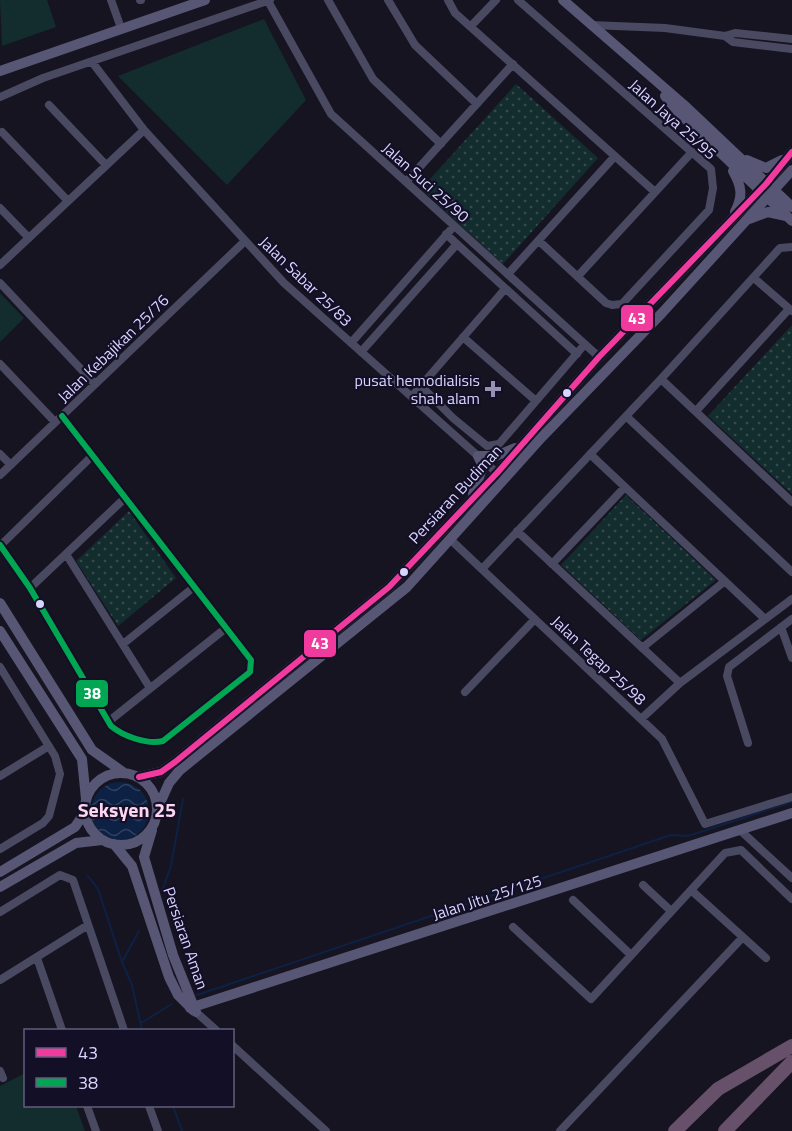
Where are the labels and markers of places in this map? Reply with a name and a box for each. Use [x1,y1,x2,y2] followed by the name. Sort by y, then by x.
[354,368,480,410] place label: pusat hemodialisis shah alam
[484,380,502,398] marker: pusat hemodialisis shah alam
[561,387,573,399] unlabelled marker
[398,566,410,578] unlabelled marker
[34,598,46,610] unlabelled marker

